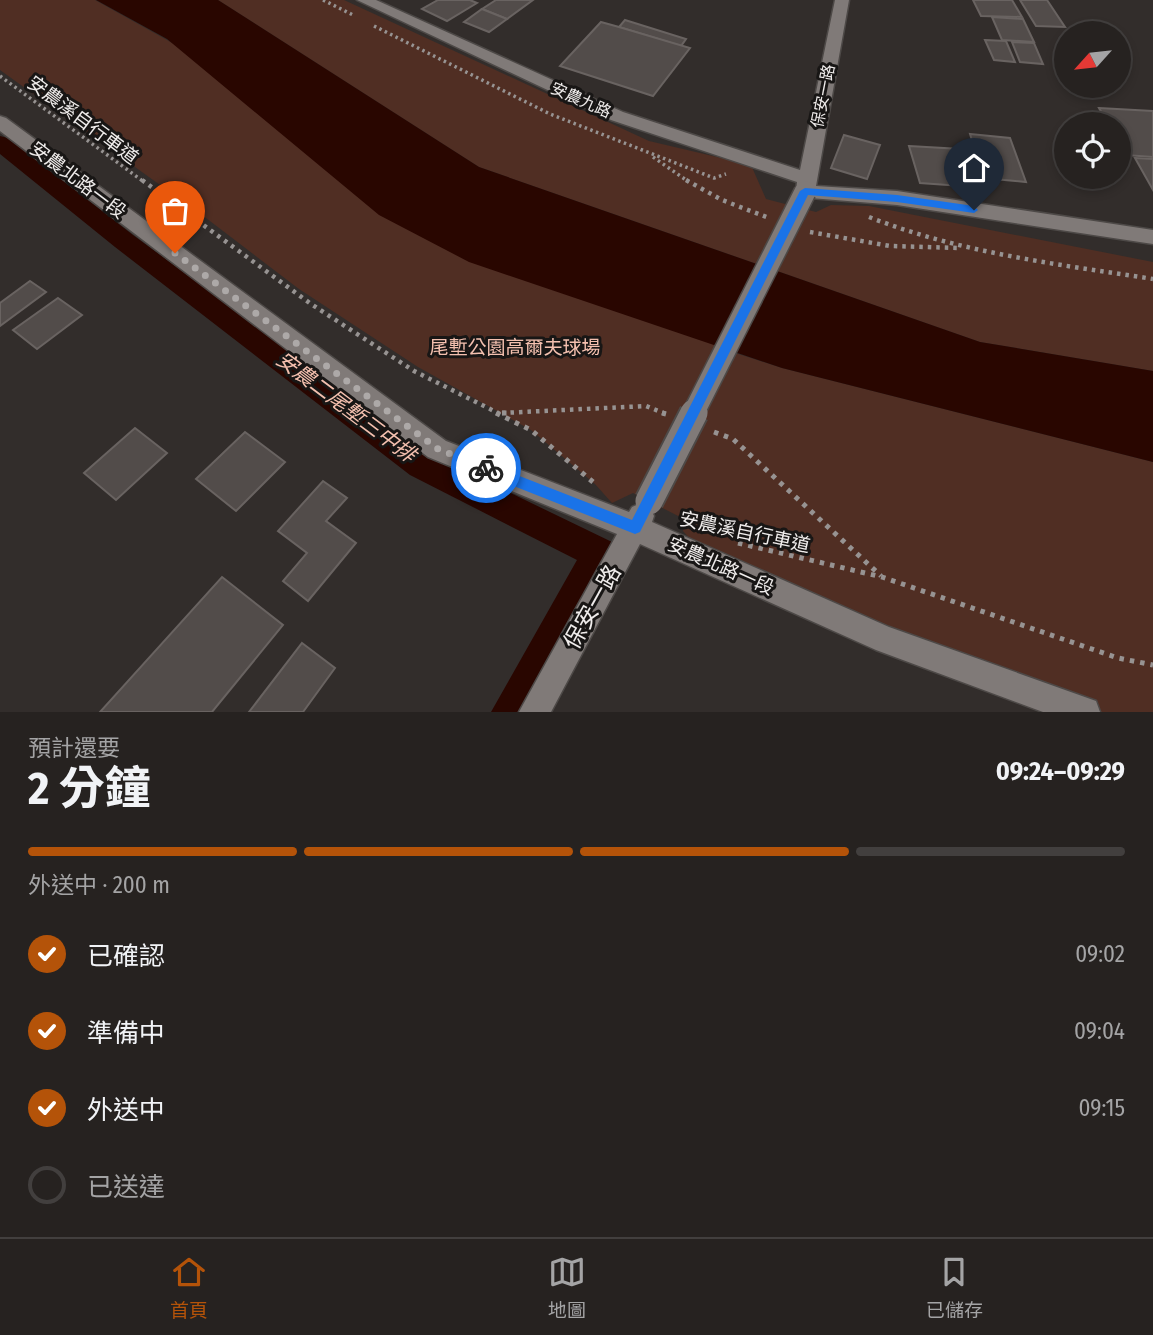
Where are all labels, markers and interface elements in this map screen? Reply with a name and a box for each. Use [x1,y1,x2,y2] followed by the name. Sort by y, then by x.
[1054,21,1130,98] north arrow
[1054,21,1131,189] map controls
[808,63,838,129] street label: 保安一路
[23,71,143,169] street label: 安農溪自行車道
[548,78,614,122] street label: 安農九路
[1054,112,1131,189] button: locate
[26,137,130,223] street label: 安農北路一段
[944,138,1004,210] pin
[955,149,993,187] icon: home
[145,181,205,253] pin
[156,192,194,230] icon: bag
[429,336,601,359] park label: 尾塹公園高爾夫球場
[271,346,423,470] water label: 安農二尾塹三中排
[451,433,521,503] courier
[467,449,505,487] icon: bike
[678,507,812,557] street label: 安農溪自行車道
[664,532,778,600] street label: 安農北路一段
[557,560,627,654] street label: 保安一路
[28,734,120,762] text: 預計還要
[996,756,1125,787] text: 09:24–09:29
[28,761,151,816] text: 2 分鐘
[28,871,170,899] text: 外送中 · 200 m
[28,935,66,973] icon: check
[1075,940,1125,968] text: 09:02
[87,941,165,972] text: 已確認
[28,1012,66,1050] icon: check
[1074,1017,1125,1045] text: 09:04
[87,1018,165,1049] text: 準備中
[28,1089,66,1127] icon: check
[1079,1094,1125,1122] text: 09:15
[87,1095,165,1126] text: 外送中
[87,1172,165,1203] text: 已送達
[170,1253,208,1322] tab: 首頁
[548,1253,586,1322] tab: 地圖
[926,1253,983,1322] tab: 已儲存

